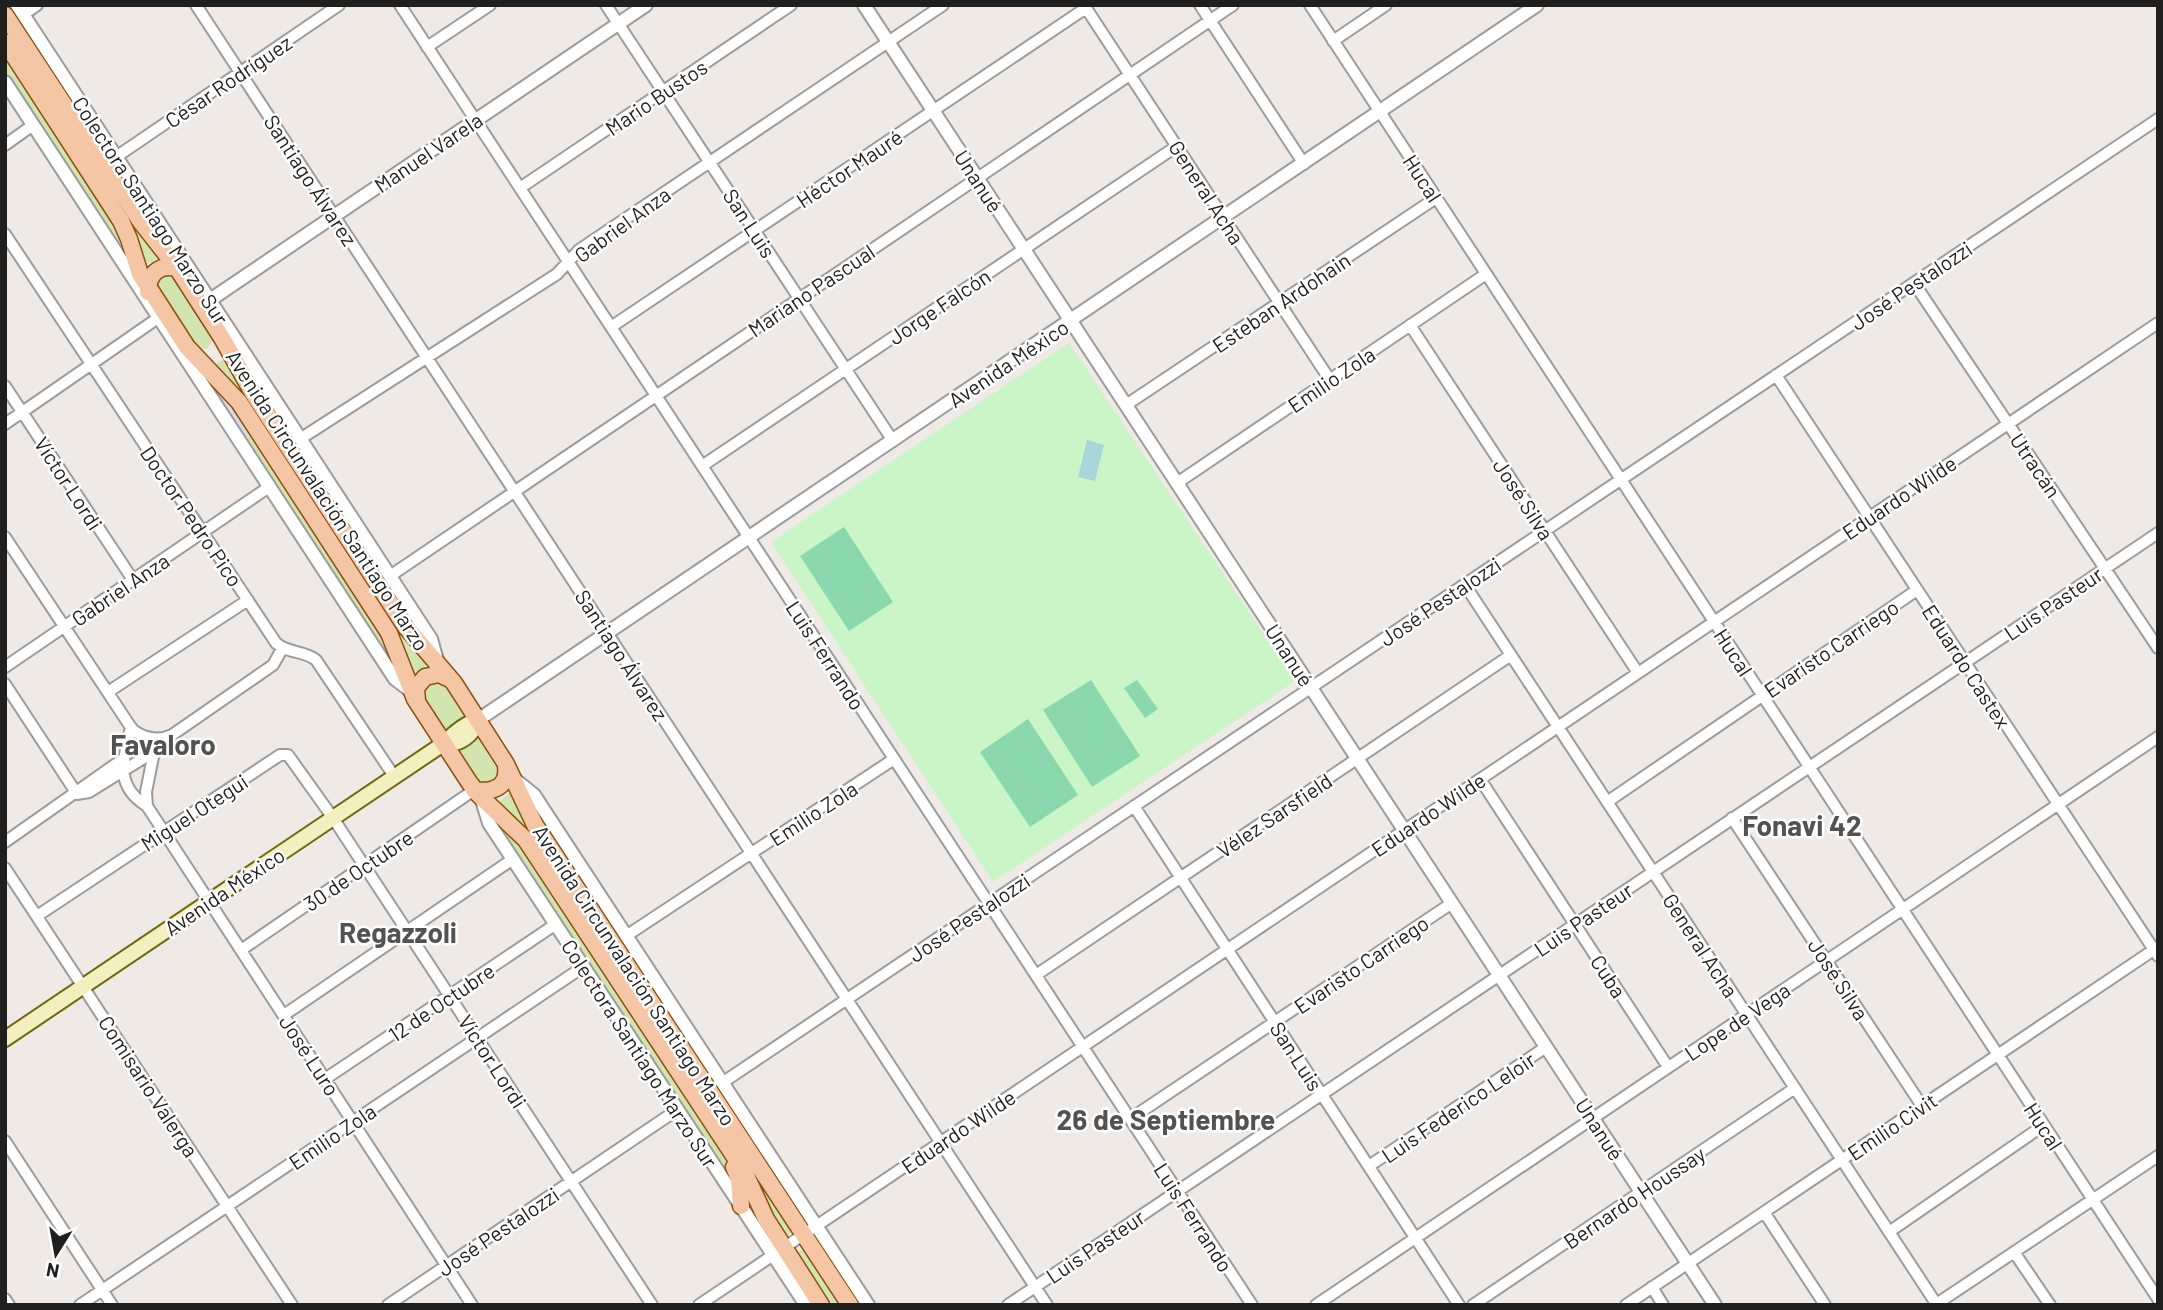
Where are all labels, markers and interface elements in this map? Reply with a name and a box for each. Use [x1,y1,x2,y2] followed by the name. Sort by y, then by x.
[160,29,296,133] street label: César Rodríguez
[600,54,712,140] street label: Mario Bustos
[68,91,234,329] street label: Colectora Santiago Marzo Sur
[369,107,487,197] street label: Manuel Varela
[259,110,363,250] street label: Santiago Álvarez
[791,123,907,213] street label: Héctor Mauré
[1164,135,1250,249] street label: General Acha
[950,145,1008,217] street label: Unanué
[1398,150,1448,206] street label: Hucal
[569,181,675,267] street label: Gabriel Anza
[719,184,781,262] street label: San Luis
[1846,235,1976,335] street label: José Pestalozzi
[743,238,879,342] street label: Mariano Pascual
[1207,247,1355,357] street label: Esteban Ardohain
[883,263,995,349] street label: Jorge Falcón
[943,314,1073,412] street label: Avenida México
[1283,341,1379,417] street label: Emilio Zola
[221,345,435,655] street label: Avenida Circunvalación Santiago Marzo
[2005,428,2067,502] street label: Utracán
[30,432,108,534] street label: Víctor Lordi
[136,441,248,591] street label: Doctor Pedro Pico
[1837,450,1961,544] street label: Eduardo Wilde
[1488,454,1560,544] street label: José Silva
[66,547,174,631] street label: Gabriel Anza
[1375,551,1505,651] street label: José Pestalozzi
[1999,561,2107,645] street label: Luis Pasteur
[570,585,674,725] street label: Santiago Álvarez
[1759,594,1903,702] street label: Evaristo Carriego
[781,596,871,714] street label: Luis Ferrando
[1918,599,2016,733] street label: Eduardo Castex
[1261,619,1319,691] street label: Unanué
[1709,624,1759,680] street label: Hucal
[110,727,216,761] district label: Favaloro
[1212,767,1336,863] street label: Vélez Sarsfield
[1366,767,1490,861] street label: Eduardo Wilde
[136,768,252,856] street label: Miguel Otegui
[764,775,862,851] street label: Emilio Zola
[1742,808,1862,842] district label: Fonavi 42
[528,820,742,1130] street label: Avenida Circunvalación Santiago Marzo
[298,824,418,916] street label: 30 de Octubre
[159,842,289,940] street label: Avenida México
[904,867,1034,967] street label: José Pestalozzi
[1529,877,1637,961] street label: Luis Pasteur
[1658,888,1744,1002] street label: General Acha
[1289,910,1433,1018] street label: Evaristo Carriego
[339,915,457,949] district label: Regazzoli
[557,934,723,1172] street label: Colectora Santiago Marzo Sur
[1803,934,1875,1024] street label: José Silva
[1586,950,1632,1002] street label: Cuba
[383,957,499,1047] street label: 12 de Octubre
[1680,977,1794,1065] street label: Lope de Vega
[94,1010,204,1162] street label: Comisario Valerga
[275,1010,345,1100] street label: José Luro
[454,1010,532,1112] street label: Víctor Lordi
[1266,1017,1328,1095] street label: San Luis
[1377,1046,1540,1168] street label: Luis Federico Leloir
[896,1084,1020,1178] street label: Eduardo Wilde
[1843,1087,1941,1165] street label: Emilio Civit
[1571,1093,1629,1165] street label: Unanué
[284,1098,380,1174] street label: Emilio Zola
[2019,1098,2069,1154] street label: Hucal
[1057,1102,1275,1136] district label: 26 de Septiembre
[1558,1140,1710,1254] street label: Bernardo Houssay
[1149,1158,1239,1276] street label: Luis Ferrando
[433,1181,563,1281] street label: José Pestalozzi
[1041,1204,1149,1288] street label: Luis Pasteur
[21,1219,91,1289] north arrow
[44,1259,61,1284] text: N

